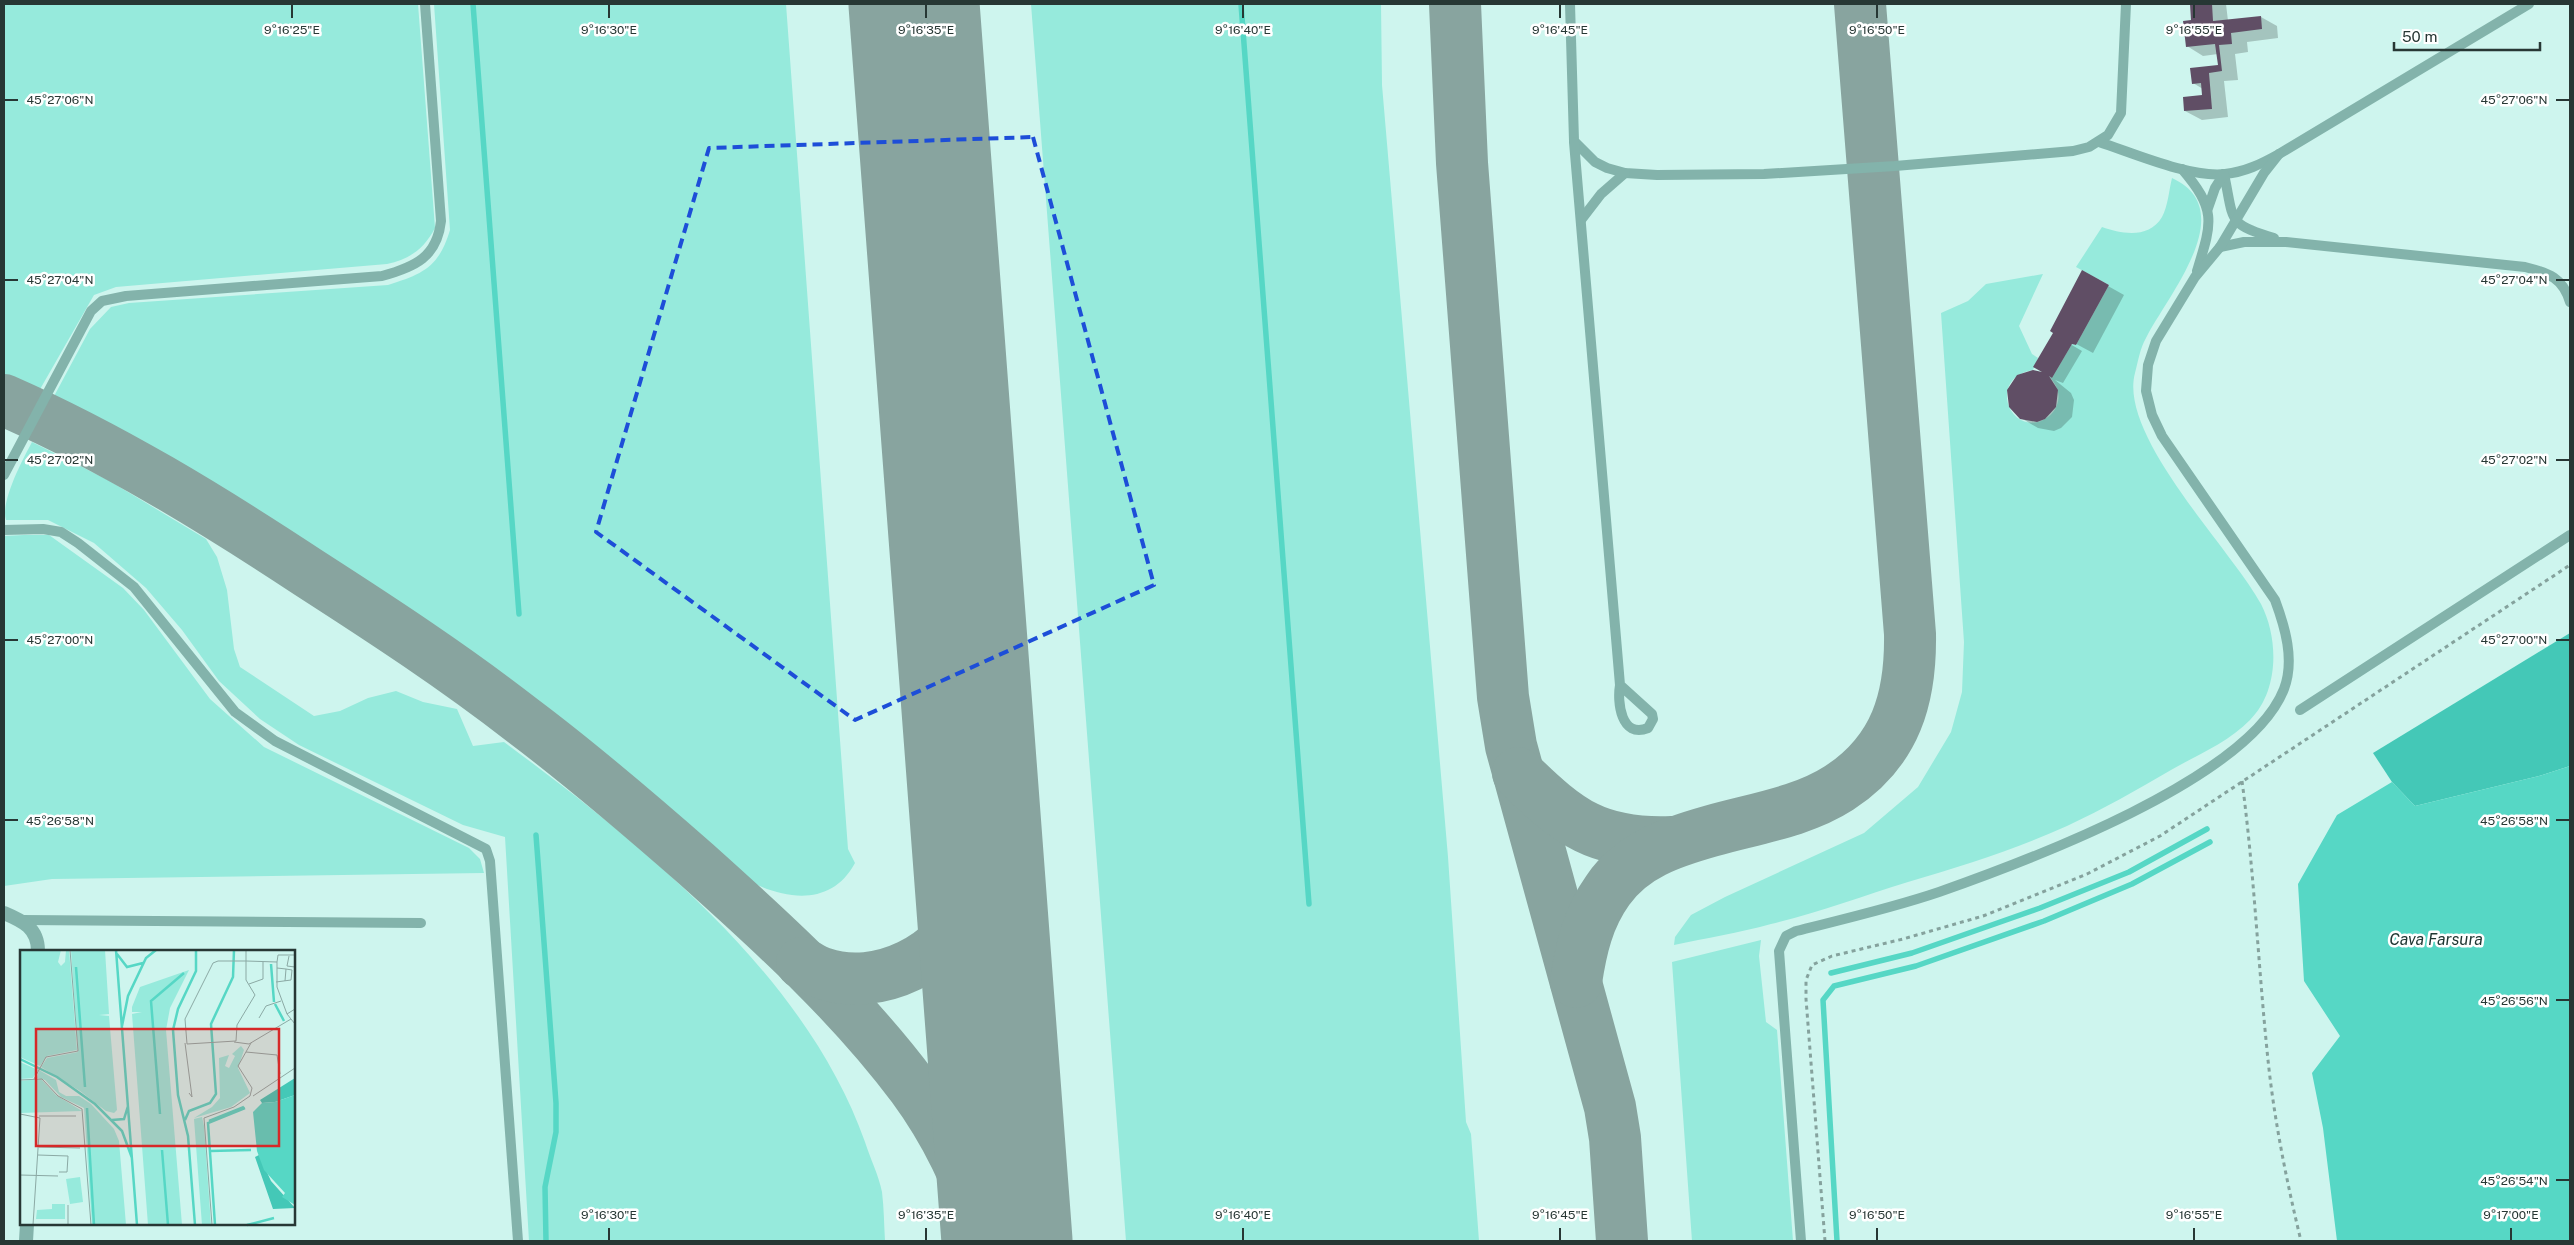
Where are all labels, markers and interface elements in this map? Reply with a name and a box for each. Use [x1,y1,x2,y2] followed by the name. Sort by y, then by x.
[2394,20,2540,52] scale bar
[264,23,320,37] text: 9°16'25"E
[581,23,637,37] text: 9°16'30"E
[898,23,954,37] text: 9°16'35"E
[1215,23,1271,37] text: 9°16'40"E
[1532,23,1588,37] text: 9°16'45"E
[1849,23,1905,37] text: 9°16'50"E
[2166,23,2222,37] text: 9°16'55"E
[2402,28,2437,45] text: 50 m
[27,93,93,107] text: 45°27'06"N
[2481,93,2547,107] text: 45°27'06"N
[26,273,94,287] text: 45°27'04"N
[2480,273,2548,287] text: 45°27'04"N
[27,453,93,467] text: 45°27'02"N
[2481,453,2547,467] text: 45°27'02"N
[27,633,93,647] text: 45°27'00"N
[2481,633,2547,647] text: 45°27'00"N
[26,814,94,828] text: 45°26'58"N
[2480,814,2548,828] text: 45°26'58"N
[2389,930,2483,949] water label: Cava Farsura
[20,950,295,1225] inset map
[2480,994,2548,1008] text: 45°26'56"N
[2480,1174,2548,1188] text: 45°26'54"N
[581,1208,637,1222] text: 9°16'30"E
[898,1208,954,1222] text: 9°16'35"E
[1215,1208,1271,1222] text: 9°16'40"E
[1532,1208,1588,1222] text: 9°16'45"E
[1849,1208,1905,1222] text: 9°16'50"E
[2166,1208,2222,1222] text: 9°16'55"E
[2483,1208,2539,1222] text: 9°17'00"E

